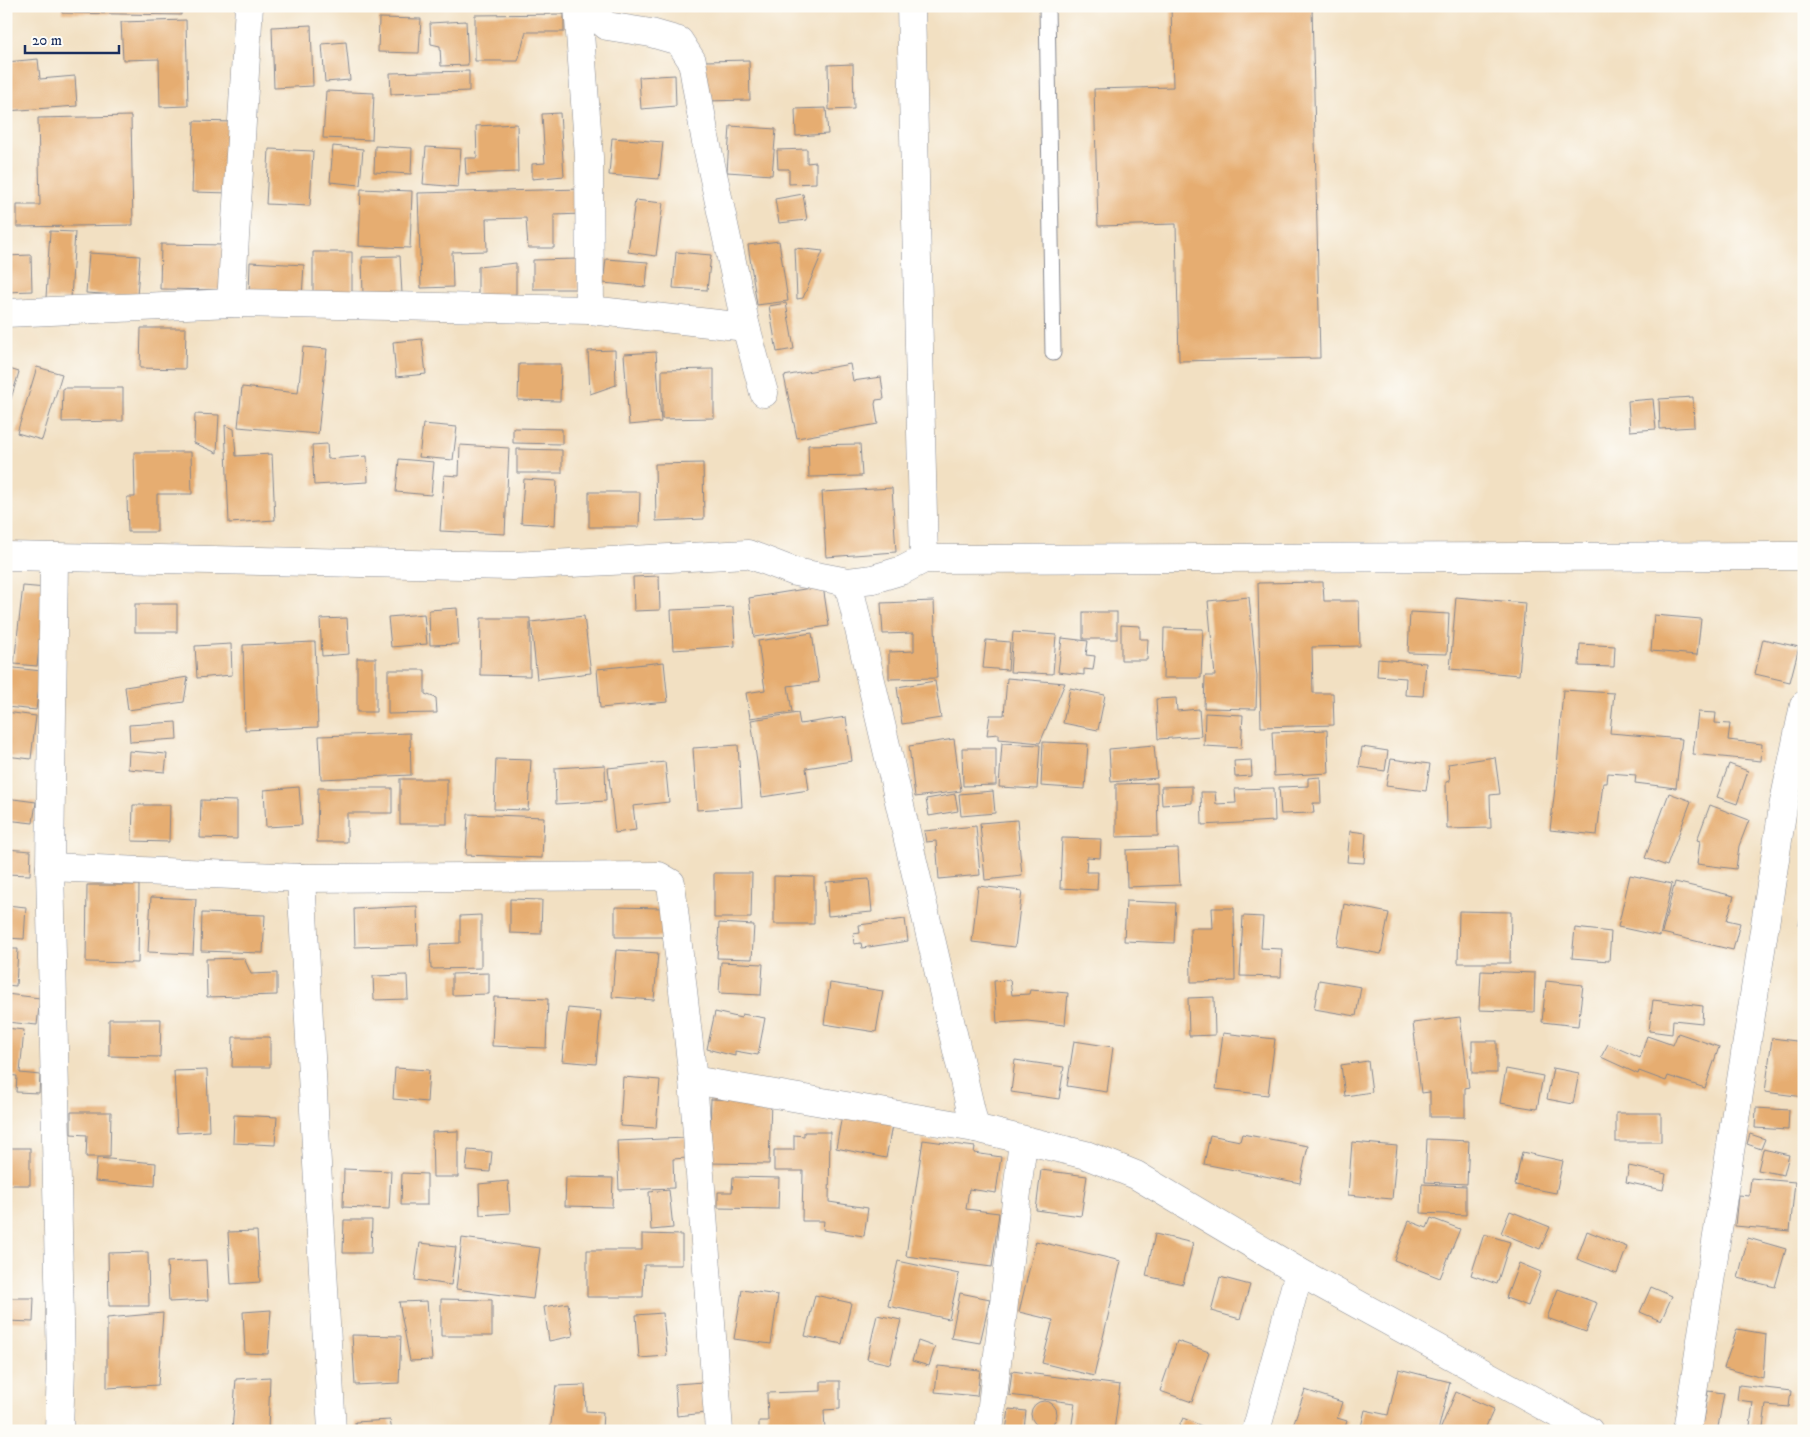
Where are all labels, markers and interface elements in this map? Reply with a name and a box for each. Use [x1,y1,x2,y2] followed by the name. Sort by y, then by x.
[25,22,119,54] scale bar
[32,31,62,50] text: 20 m

